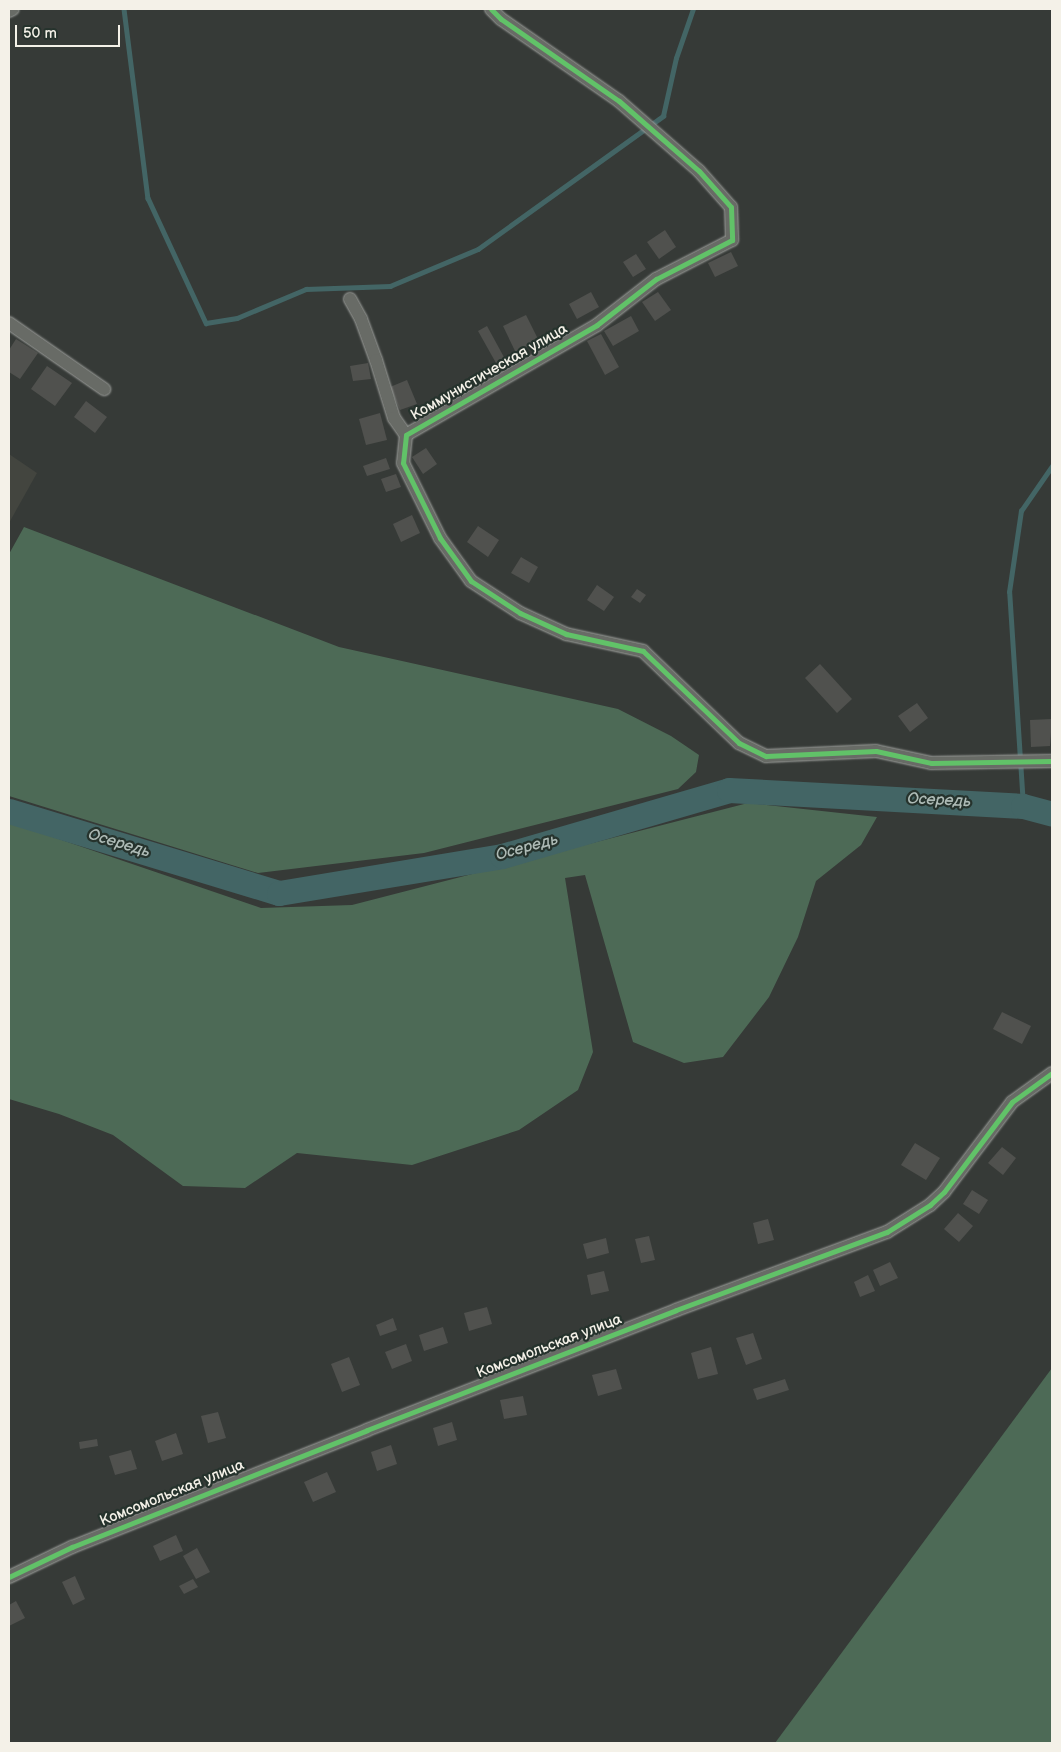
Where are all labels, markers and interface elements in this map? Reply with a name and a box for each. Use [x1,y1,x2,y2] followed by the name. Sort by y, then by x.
[18,15,122,47] scale bar
[23,24,57,43] text: 50 m
[408,320,570,424] street label: Коммунистическая улица
[907,790,971,812] water label: Осередь
[86,825,152,863] water label: Осередь
[494,830,560,866] water label: Осередь
[474,1310,624,1382] street label: Комсомольская улица
[97,1456,247,1530] street label: Комсомольская улица

